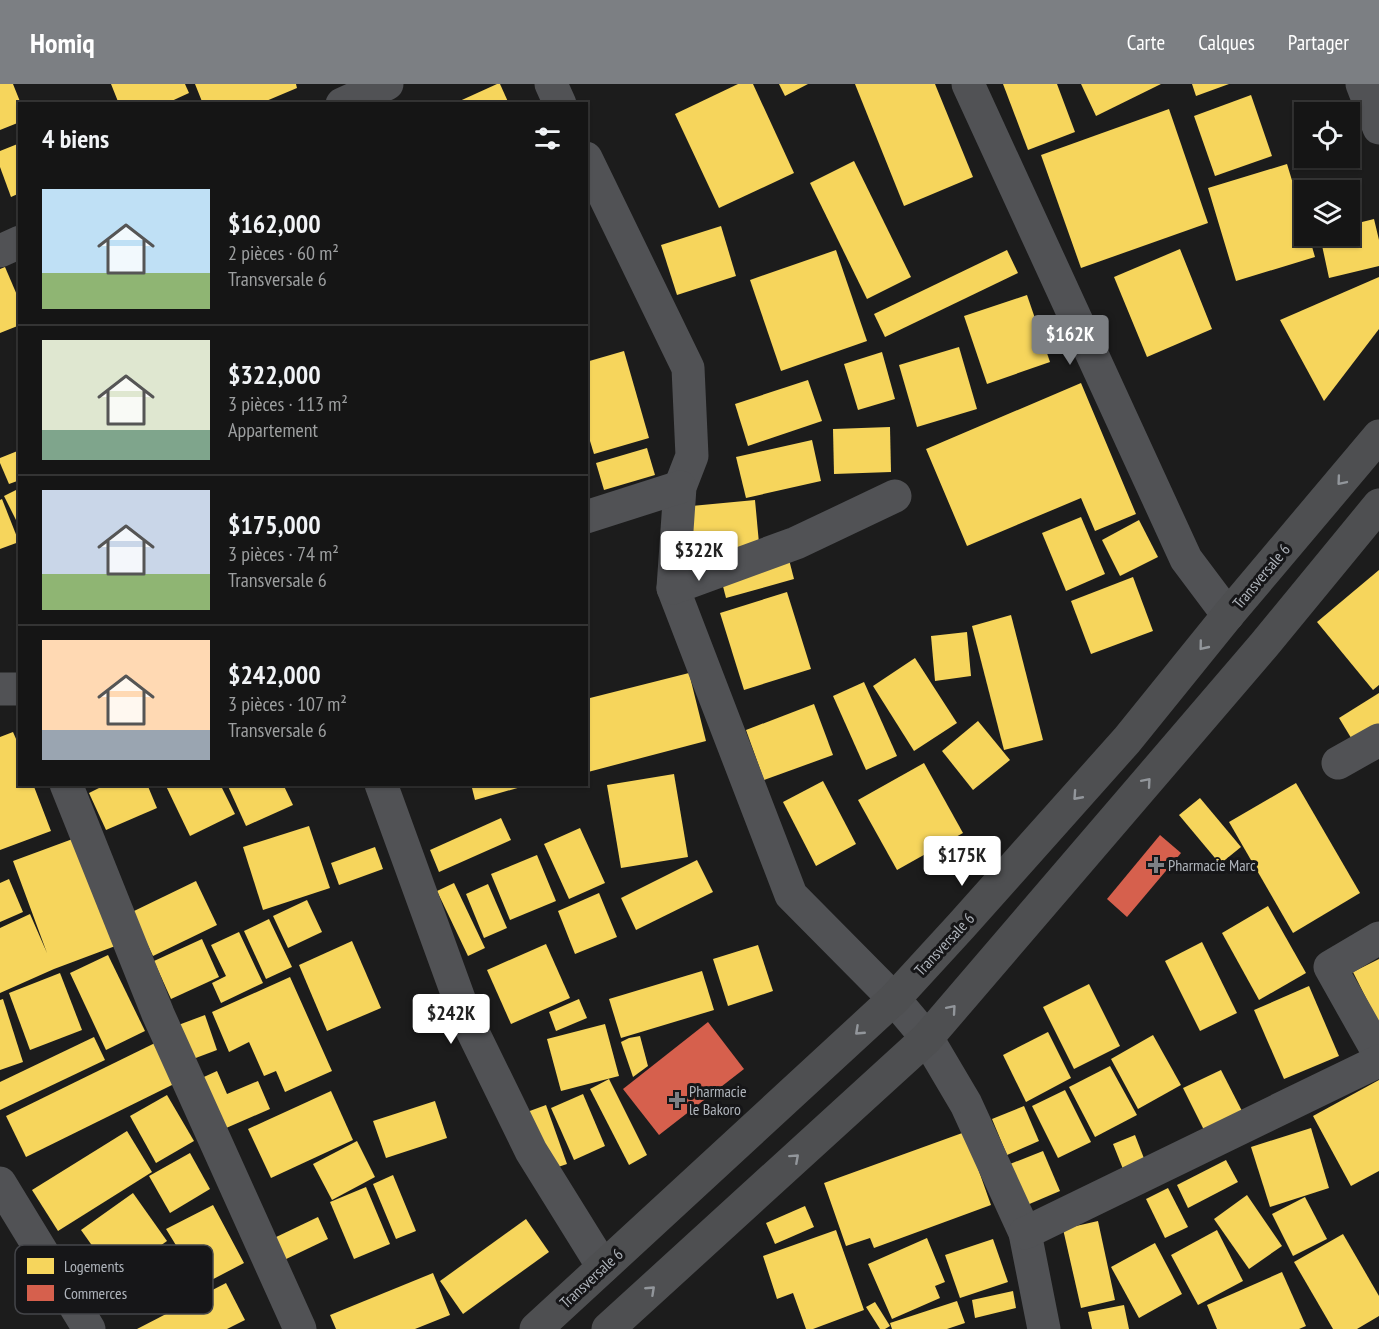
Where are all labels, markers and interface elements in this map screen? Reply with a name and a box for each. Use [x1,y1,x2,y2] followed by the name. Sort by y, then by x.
[30,24,95,61] text: Homiq
[1127,29,1165,56] text: Carte
[1198,29,1255,56] text: Calques
[1288,29,1349,56] text: Partager
[1294,102,1360,246] map controls
[1294,102,1360,168] button: locate
[42,122,109,155] text: 4 biens
[531,122,564,155] icon: filters
[1294,180,1360,246] button: layers
[228,207,321,240] text: $162,000
[90,213,162,285] icon: home
[228,240,339,266] text: 2 pièces · 60 m²
[228,266,327,292] text: Transversale 6
[1028,315,1112,366] pin: $162K
[1046,321,1094,347] text: $162K
[228,358,321,391] text: $322,000
[90,364,162,436] icon: home
[228,391,348,417] text: 3 pièces · 113 m²
[228,417,318,443] text: Appartement
[1338,474,1349,485] one-way arrow
[228,508,321,541] text: $175,000
[90,514,162,586] icon: home
[657,531,741,582] pin: $322K
[675,537,723,563] text: $322K
[1228,539,1294,613] street label: Transversale 6
[228,541,339,567] text: 3 pièces · 74 m²
[228,567,327,593] text: Transversale 6
[1199,639,1210,650] one-way arrow
[228,658,321,691] text: $242,000
[90,664,162,736] icon: home
[228,691,347,717] text: 3 pièces · 107 m²
[228,717,327,743] text: Transversale 6
[1140,778,1151,789] one-way arrow
[1073,789,1084,799] one-way arrow
[920,836,1004,887] pin: $175K
[938,842,986,868] text: $175K
[1168,855,1256,875] place label: Pharmacie Marc
[1149,858,1163,872] marker: Pharmacie Marc
[910,908,978,980] street label: Transversale 6
[409,994,493,1045] pin: $242K
[427,1000,475,1026] text: $242K
[944,1005,955,1016] one-way arrow
[855,1024,866,1035] one-way arrow
[689,1081,747,1119] place label: Pharmacie le Bakoro
[670,1093,684,1107] marker: Pharmacie le Bakoro
[789,1154,799,1165] one-way arrow
[555,1244,627,1312] street label: Transversale 6
[15,1245,213,1314] legend
[64,1256,124,1276] text: Logements
[64,1283,127,1303] text: Commerces
[645,1286,655,1297] one-way arrow

